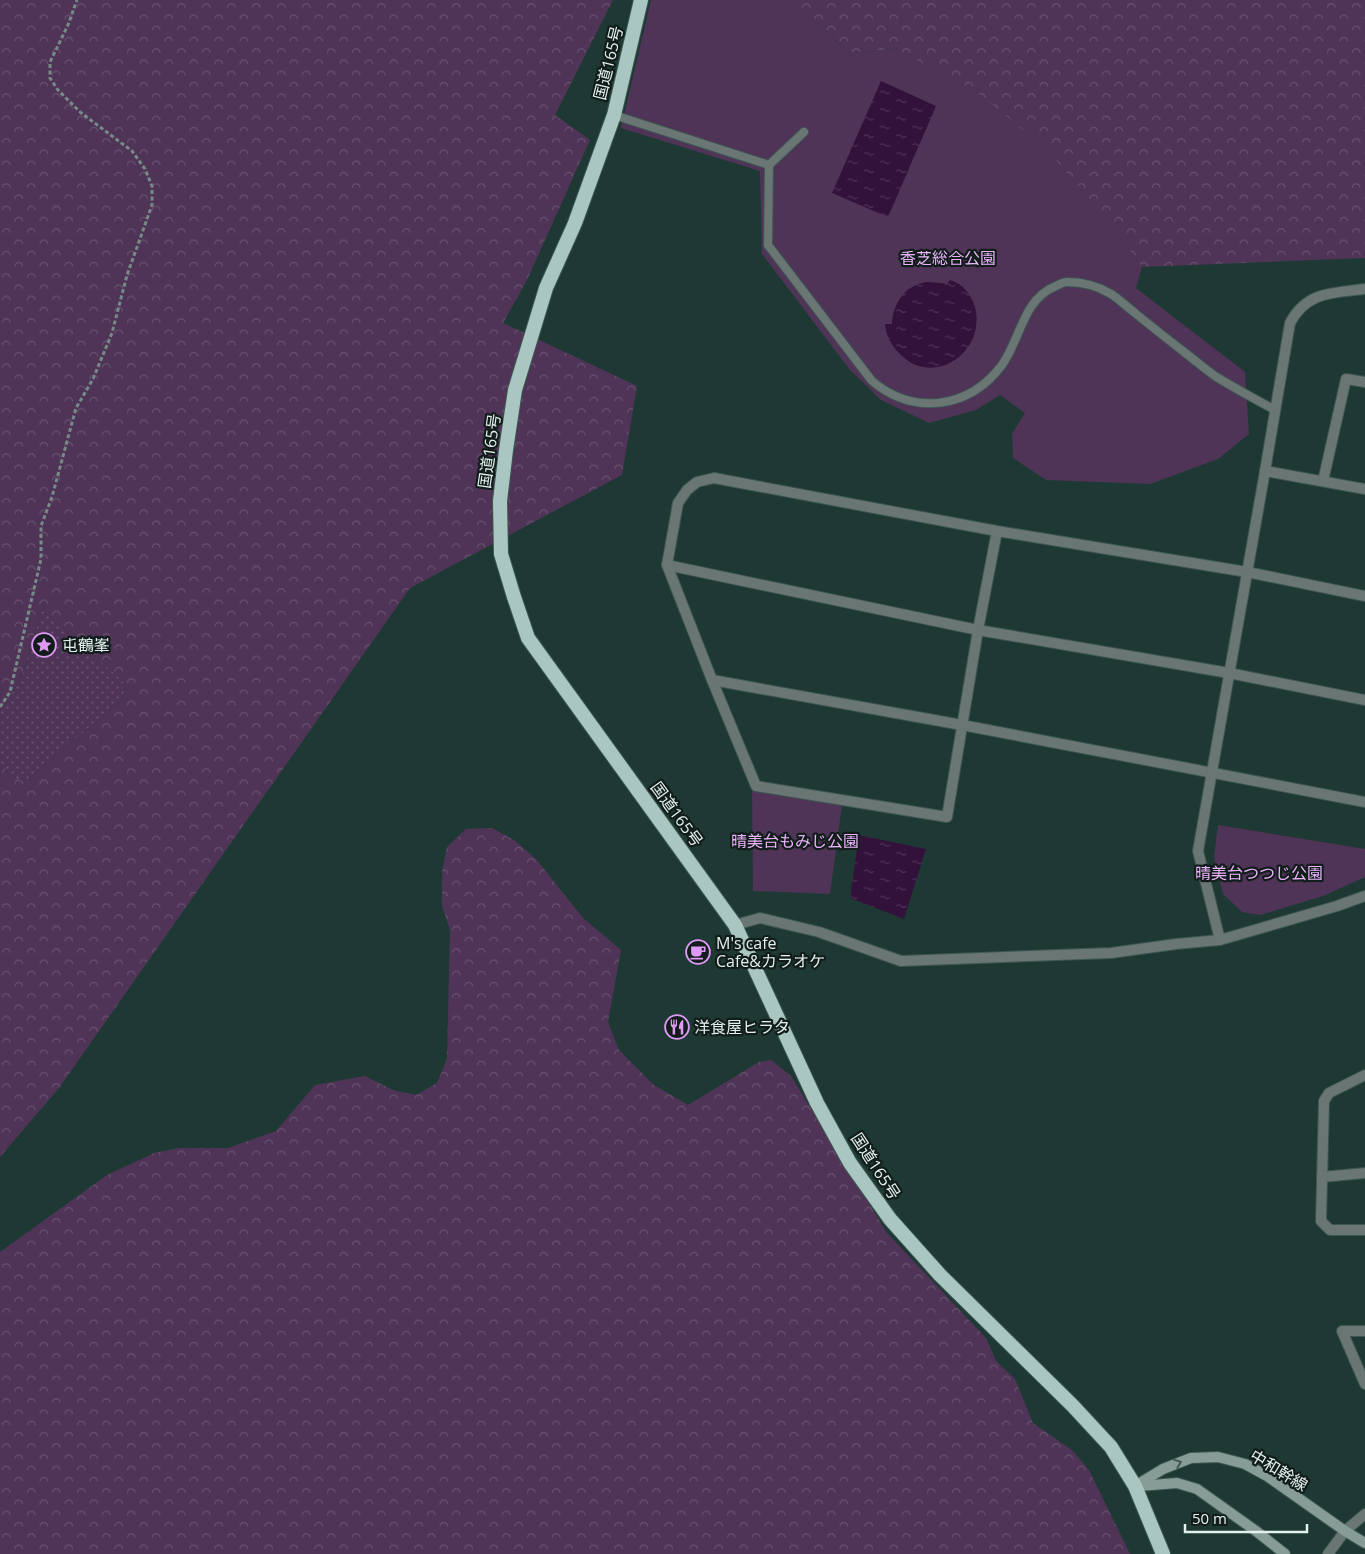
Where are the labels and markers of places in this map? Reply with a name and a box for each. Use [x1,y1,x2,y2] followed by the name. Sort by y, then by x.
[31,632,57,658] place icon: 屯鶴峯
[62,634,110,656] place label: 屯鶴峯
[716,932,825,972] place label: M's cafe Cafe&カラオケ
[685,939,711,965] cafe icon: M's cafe Cafe&カラオケ
[664,1014,690,1040] restaurant icon: 洋食屋ヒラタ
[694,1016,790,1038] place label: 洋食屋ヒラタ

